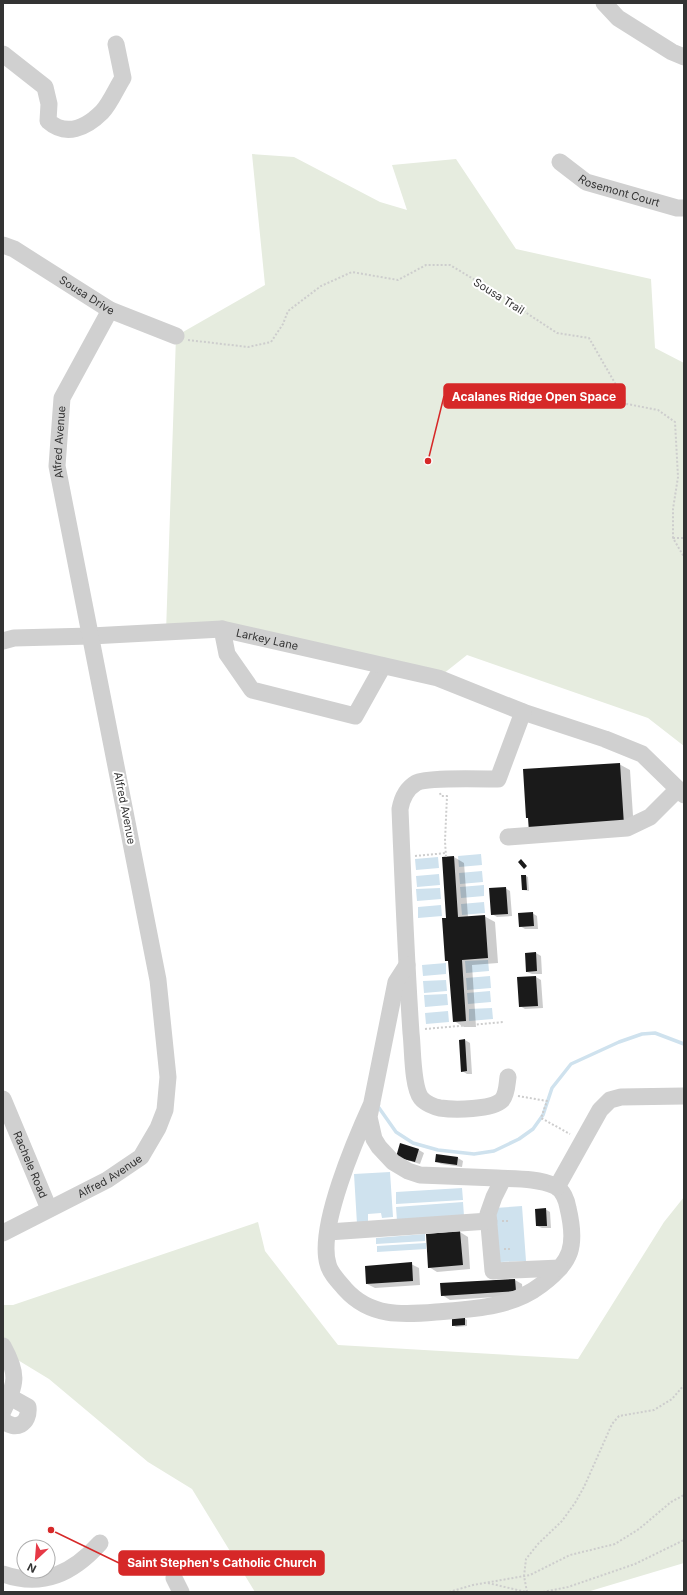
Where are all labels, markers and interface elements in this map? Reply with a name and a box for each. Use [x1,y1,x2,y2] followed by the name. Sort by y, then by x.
[575,172,662,210] street label: Rosemont Court
[57,273,116,318] street label: Sousa Drive
[471,275,527,317] street label: Sousa Trail
[444,384,625,408] callout: Acalanes Ridge Open Space
[452,389,616,404] text: Acalanes Ridge Open Space
[50,405,68,480] street label: Alfred Avenue
[235,625,300,653] street label: Larkey Lane
[111,771,139,845] street label: Alfred Avenue
[10,1129,51,1200] street label: Rachele Road
[75,1151,145,1201] street label: Alfred Avenue
[16,1539,56,1579] north arrow
[119,1551,324,1575] callout: Saint Stephen's Catholic Church
[127,1555,317,1570] text: Saint Stephen's Catholic Church
[25,1560,38,1576] text: N

